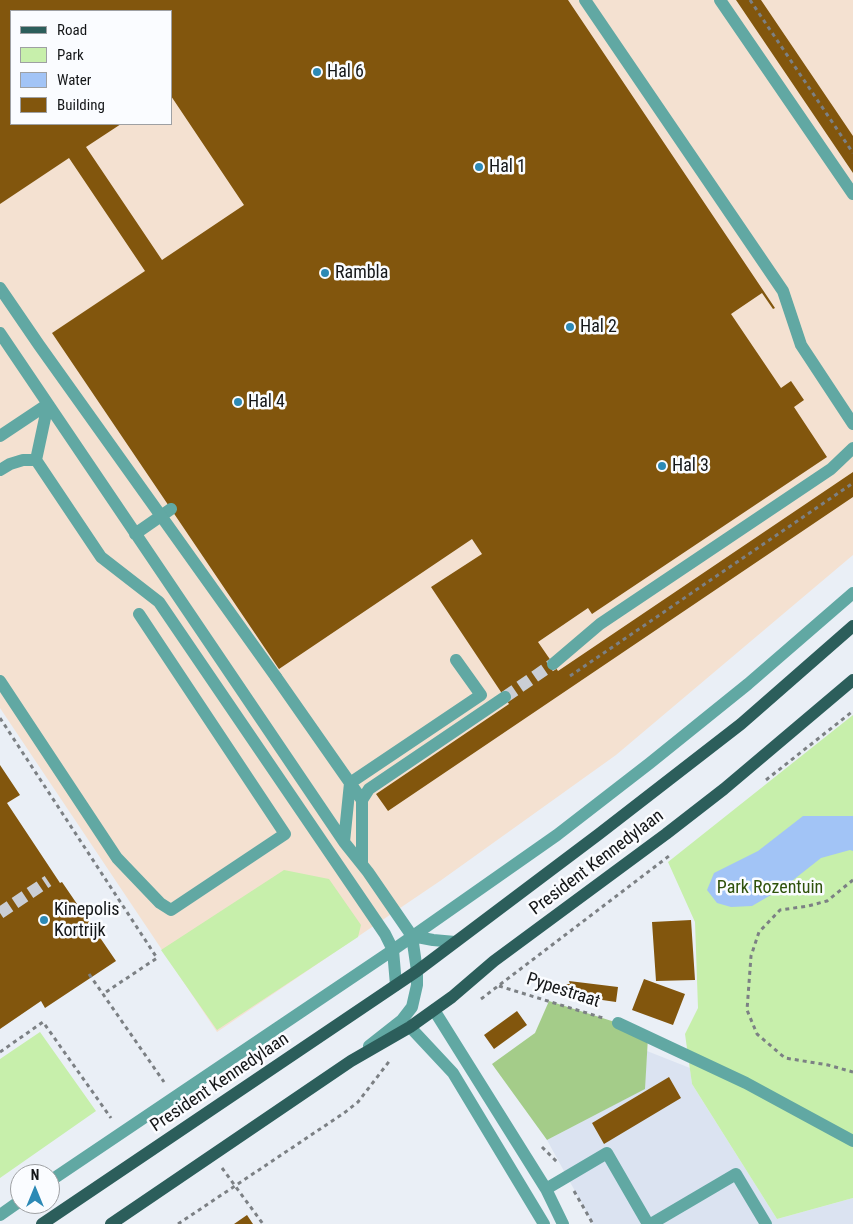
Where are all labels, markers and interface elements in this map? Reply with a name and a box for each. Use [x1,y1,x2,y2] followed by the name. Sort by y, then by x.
[10,10,172,125] legend
[57,21,87,39] text: Road
[57,46,84,64] text: Park
[327,61,364,83] place label: Hal 6
[311,66,323,78] marker: Hal 6
[57,71,91,89] text: Water
[57,96,105,114] text: Building
[489,156,526,178] place label: Hal 1
[473,161,485,173] marker: Hal 1
[335,262,388,284] place label: Rambla
[319,267,331,279] marker: Rambla
[580,316,617,338] place label: Hal 2
[564,321,576,333] marker: Hal 2
[248,391,285,413] place label: Hal 4
[232,396,244,408] marker: Hal 4
[672,455,709,477] place label: Hal 3
[656,460,668,472] marker: Hal 3
[526,806,668,920] street label: President Kennedylaan
[717,877,823,899] park label: Park Rozentuin
[54,899,119,942] place label: Kinepolis Kortrijk
[38,914,50,926] marker: Kinepolis Kortrijk
[523,969,603,1013] street label: Pypestraat
[147,1029,293,1137] street label: President Kennedylaan
[10,1164,60,1214] north arrow
[31,1167,39,1183] text: N

